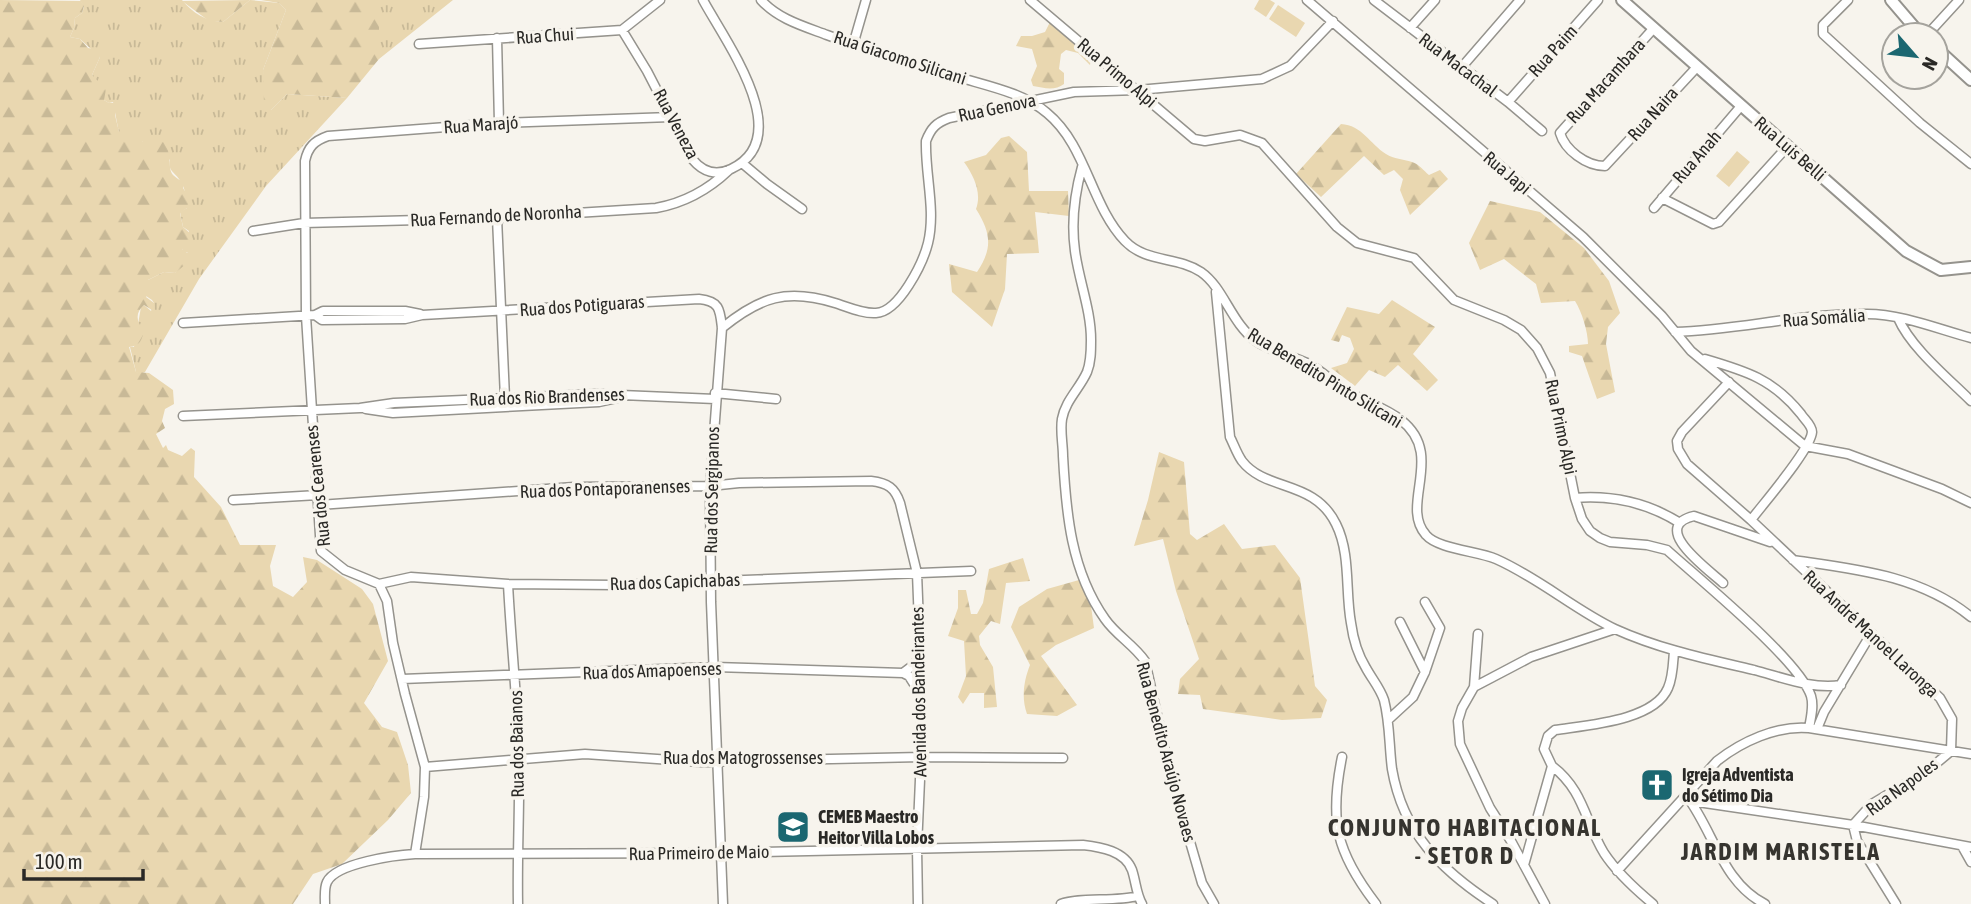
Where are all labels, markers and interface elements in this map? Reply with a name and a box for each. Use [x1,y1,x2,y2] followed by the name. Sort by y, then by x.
[1524,20,1581,81] street label: Rua Paim
[1880,21,1950,91] north arrow
[515,23,575,48] street label: Rua Chui
[831,26,969,89] street label: Rua Giacomo Silicani
[1415,28,1502,101] street label: Rua Macachal
[1073,33,1161,112] street label: Rua Primo Alpi
[1562,34,1649,128] street label: Rua Macambara
[1918,54,1942,74] text: N
[1623,82,1682,145] street label: Rua Naira
[649,85,704,163] street label: Rua Veneza
[956,89,1038,126] street label: Rua Genova
[443,111,519,138] street label: Rua Marajó
[1750,112,1830,185] street label: Rua Luis Belli
[1668,126,1725,187] street label: Rua Anah
[1479,147,1535,198] street label: Rua Japi
[410,201,582,230] street label: Rua Fernando de Noronha
[519,291,645,320] street label: Rua dos Potiguaras
[1782,304,1866,331] street label: Rua Somália
[1244,323,1406,432] street label: Rua Benedito Pinto Silicani
[1541,377,1582,476] street label: Rua Primo Alpi
[469,383,625,410] street label: Rua dos Rio Brandenses
[301,424,334,548] street label: Rua dos Cearenses
[700,426,723,554] street label: Rua dos Sergipanos
[519,475,691,502] street label: Rua dos Pontaporanenses
[1799,566,1943,702] street label: Rua André Manoel Laronga
[609,569,741,594] street label: Rua dos Capichabas
[907,607,930,777] street label: Avenida dos Bandeirantes
[582,658,722,683] street label: Rua dos Amapoenses
[1132,660,1201,844] street label: Rua Benedito Araújo Novaes
[505,690,528,798] street label: Rua dos Baianos
[663,747,823,768] street label: Rua dos Matogrossenses
[1862,754,1942,820] street label: Rua Napoles
[1682,764,1794,806] place label: Igreja Adventista do Sétimo Dia
[1638,766,1676,804] church icon: Igreja Adventista do Sétimo Dia
[818,806,935,848] place label: CEMEB Maestro Heitor Villa Lobos
[774,808,812,846] school or university icon: CEMEB Maestro Heitor Villa Lobos
[1328,814,1602,869] district label: CONJUNTO HABITACIONAL - SETOR D
[24,838,144,882] scale bar
[1680,838,1881,865] district label: JARDIM MARISTELA
[629,841,769,864] street label: Rua Primeiro de Maio
[35,849,83,873] text: 100 m

